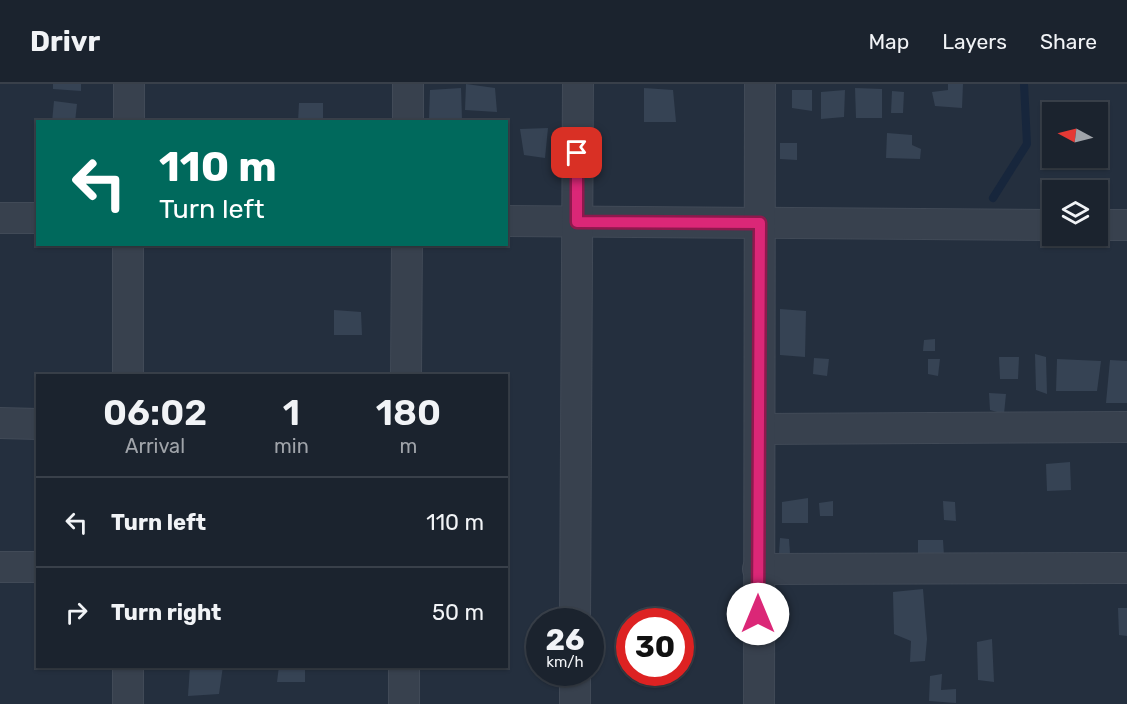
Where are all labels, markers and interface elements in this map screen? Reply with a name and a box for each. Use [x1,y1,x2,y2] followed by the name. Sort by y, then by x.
[30,25,100,58] text: Drivr
[868,29,909,54] text: Map
[942,29,1007,54] text: Layers
[1040,29,1097,54] text: Share
[1042,102,1108,168] north arrow
[1042,102,1108,246] map controls
[551,127,602,178] pin
[560,136,593,169] icon: arrive
[159,142,277,192] text: 110 m
[60,144,138,222] icon: left
[1042,180,1108,246] button: layers
[159,193,264,225] text: Turn left
[103,391,207,434] text: 06:02
[283,391,300,434] text: 1
[376,391,441,434] text: 180
[125,434,185,458] text: Arrival
[274,434,309,458] text: min
[399,434,417,458] text: m
[60,506,93,539] icon: left
[111,509,206,536] text: Turn left
[426,509,484,536] text: 110 m
[726,582,790,646] position arrow
[60,596,93,629] icon: right
[111,599,221,626] text: Turn right
[432,599,484,626] text: 50 m
[616,608,694,686] speed limit sign: 30
[545,622,585,658] text: 26
[546,653,584,671] text: km/h

